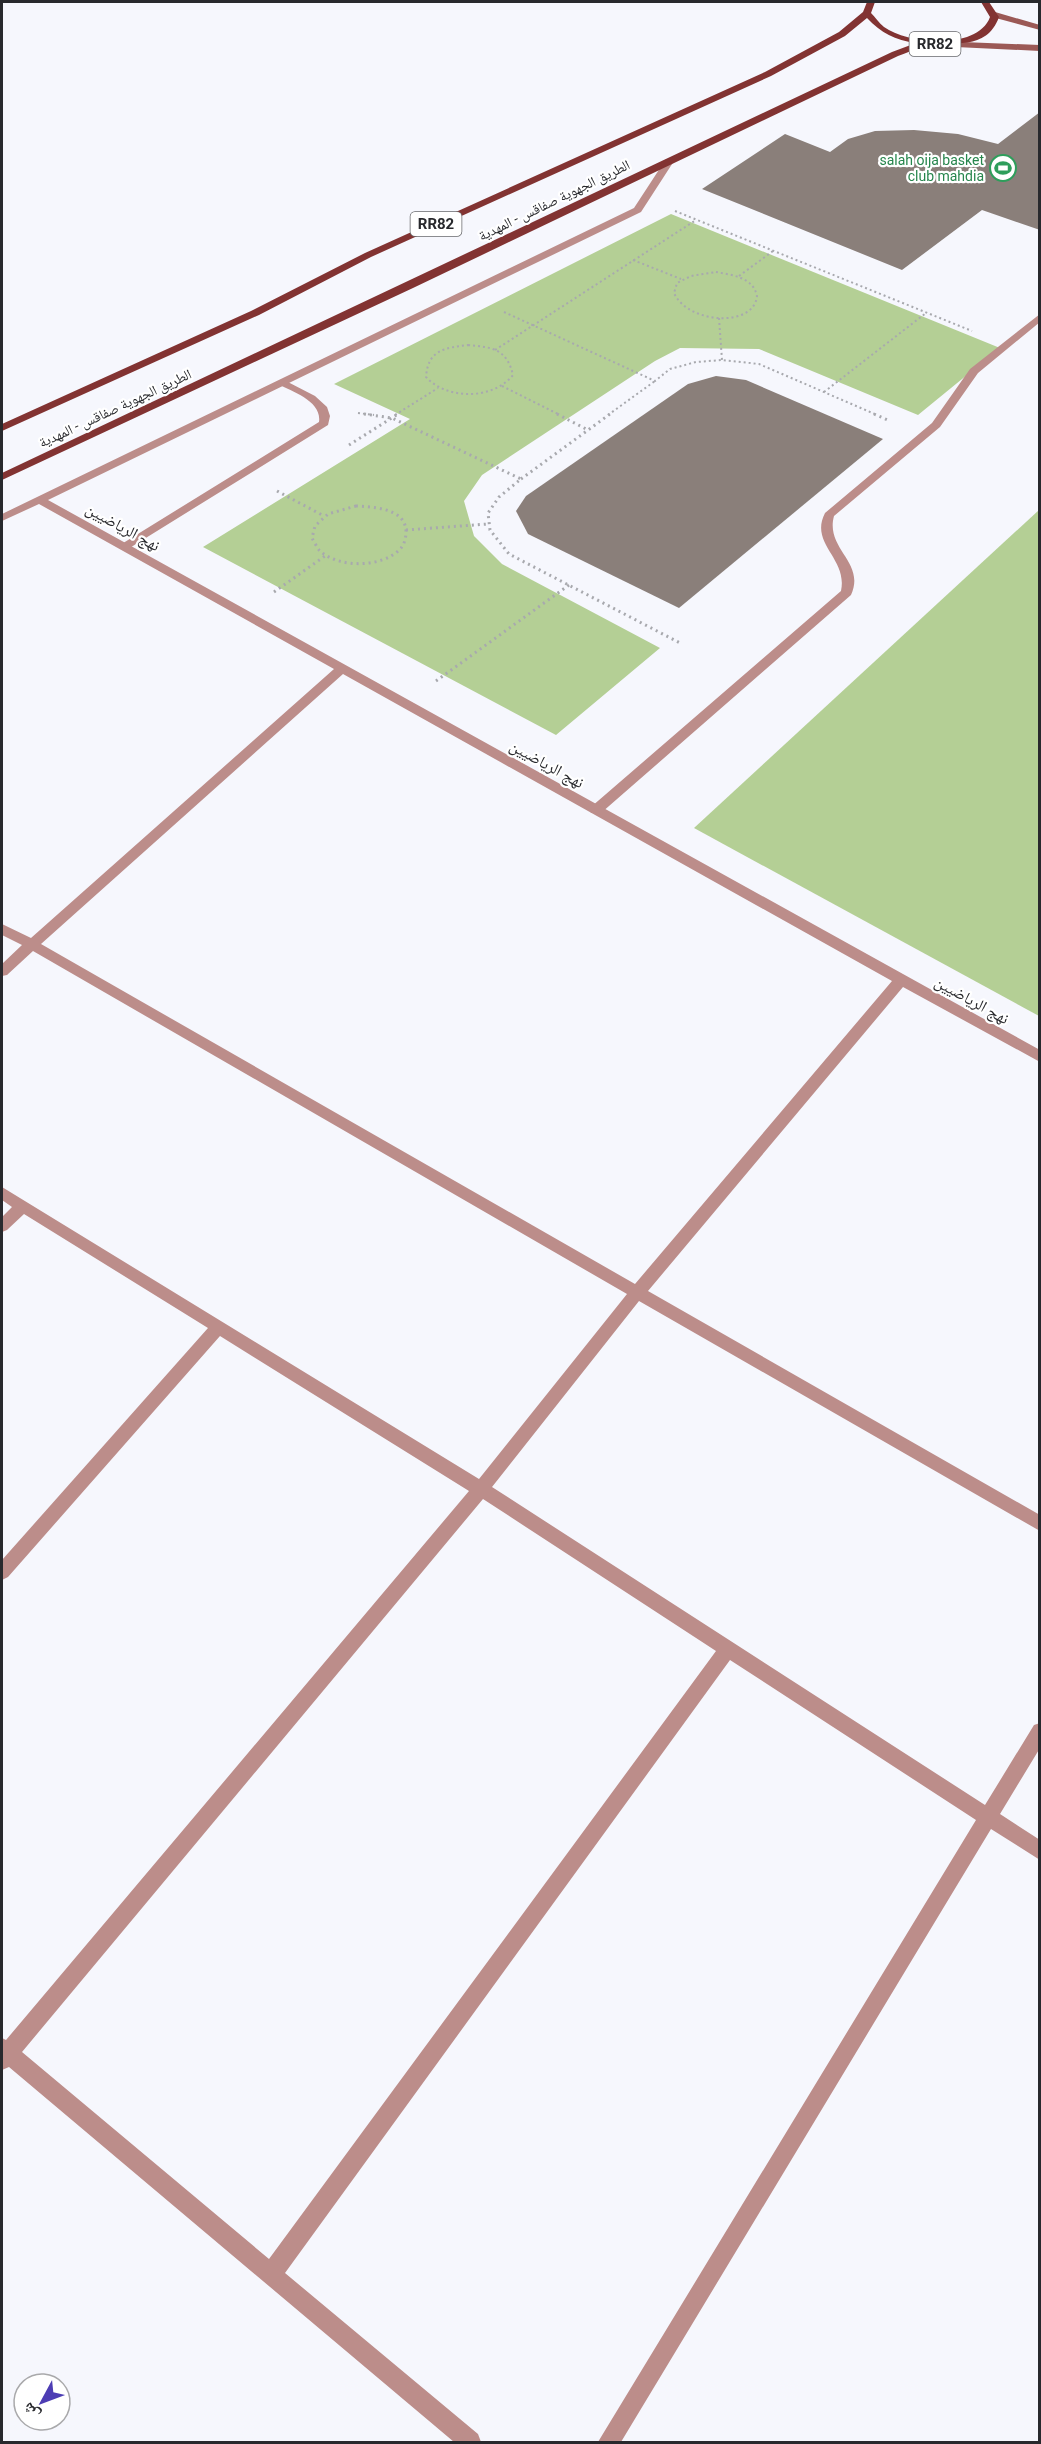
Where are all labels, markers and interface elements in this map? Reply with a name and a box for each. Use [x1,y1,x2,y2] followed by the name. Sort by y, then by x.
[910,32,960,56] road number: RR82
[879,152,984,184] place label: salah oija basket club mahdia
[988,153,1018,183] sports icon: salah oija basket club mahdia
[476,156,633,245] street label: الطريق الجهوية صفاقس - المهدية
[410,212,462,236] road number: RR82
[36,366,195,452] street label: الطريق الجهوية صفاقس - المهدية
[82,499,163,556] street label: نهج الرياضيين
[506,736,587,793] street label: نهج الرياضيين
[931,972,1012,1029] street label: نهج الرياضيين
[12,2372,72,2432] north arrow
[18,2399,44,2424] text: ش

